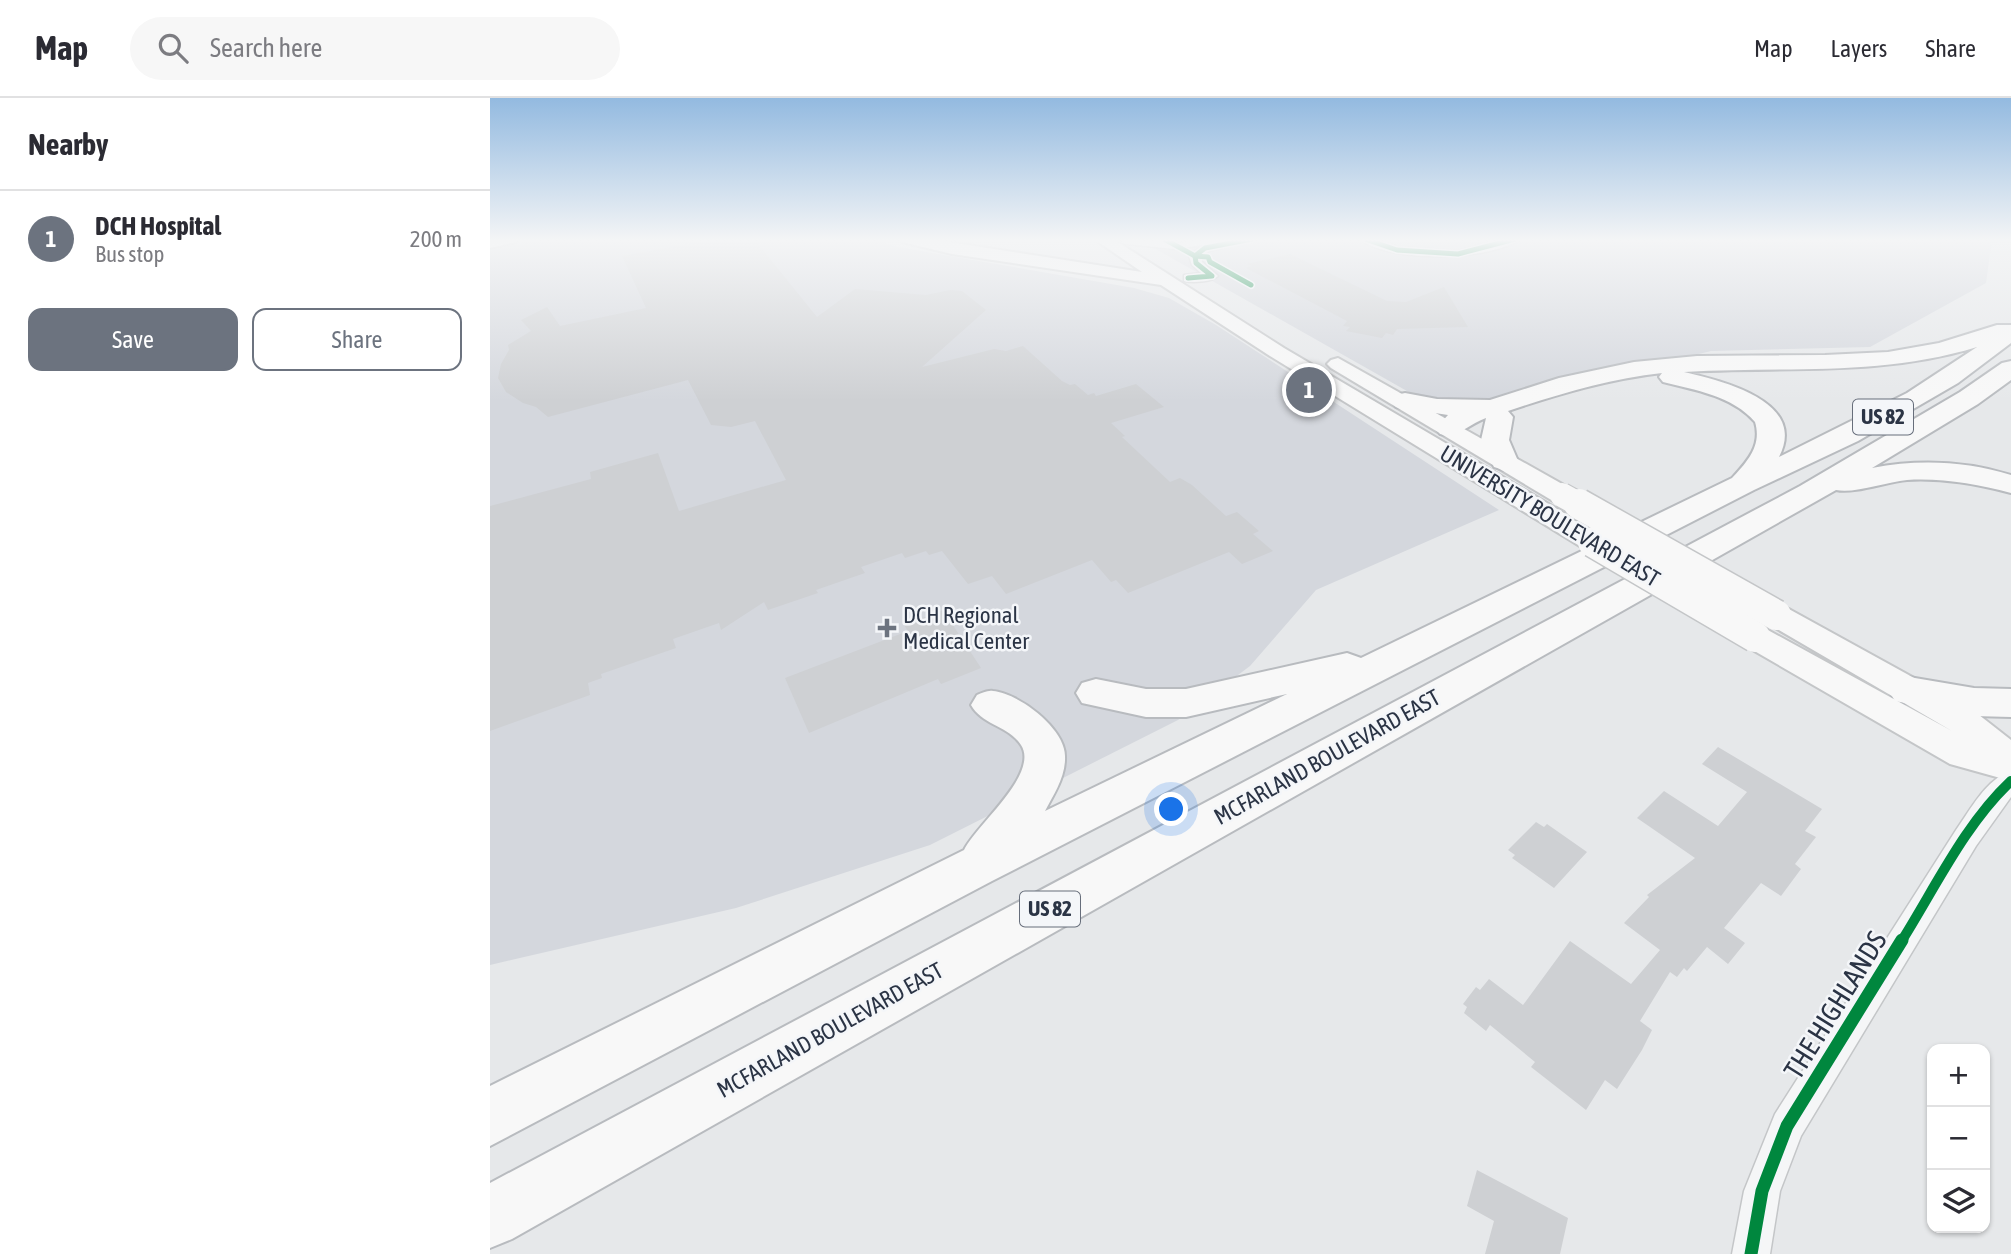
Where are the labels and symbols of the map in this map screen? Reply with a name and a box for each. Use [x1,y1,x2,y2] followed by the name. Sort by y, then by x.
[1286,364,1332,416] pin: 1
[1853,400,1913,434] road number: US 82
[1435,440,1665,592] street label: UNIVERSITY BOULEVARD EAST
[903,602,1030,654] place label: DCH Regional Medical Center
[877,618,897,638] marker: DCH Regional Medical Center
[1210,684,1444,830] street label: MCFARLAND BOULEVARD EAST
[1154,792,1188,826] your location
[1020,892,1080,926] road number: US 82
[1777,925,1893,1084] street label: THE HIGHLANDS
[713,957,947,1103] street label: MCFARLAND BOULEVARD EAST

